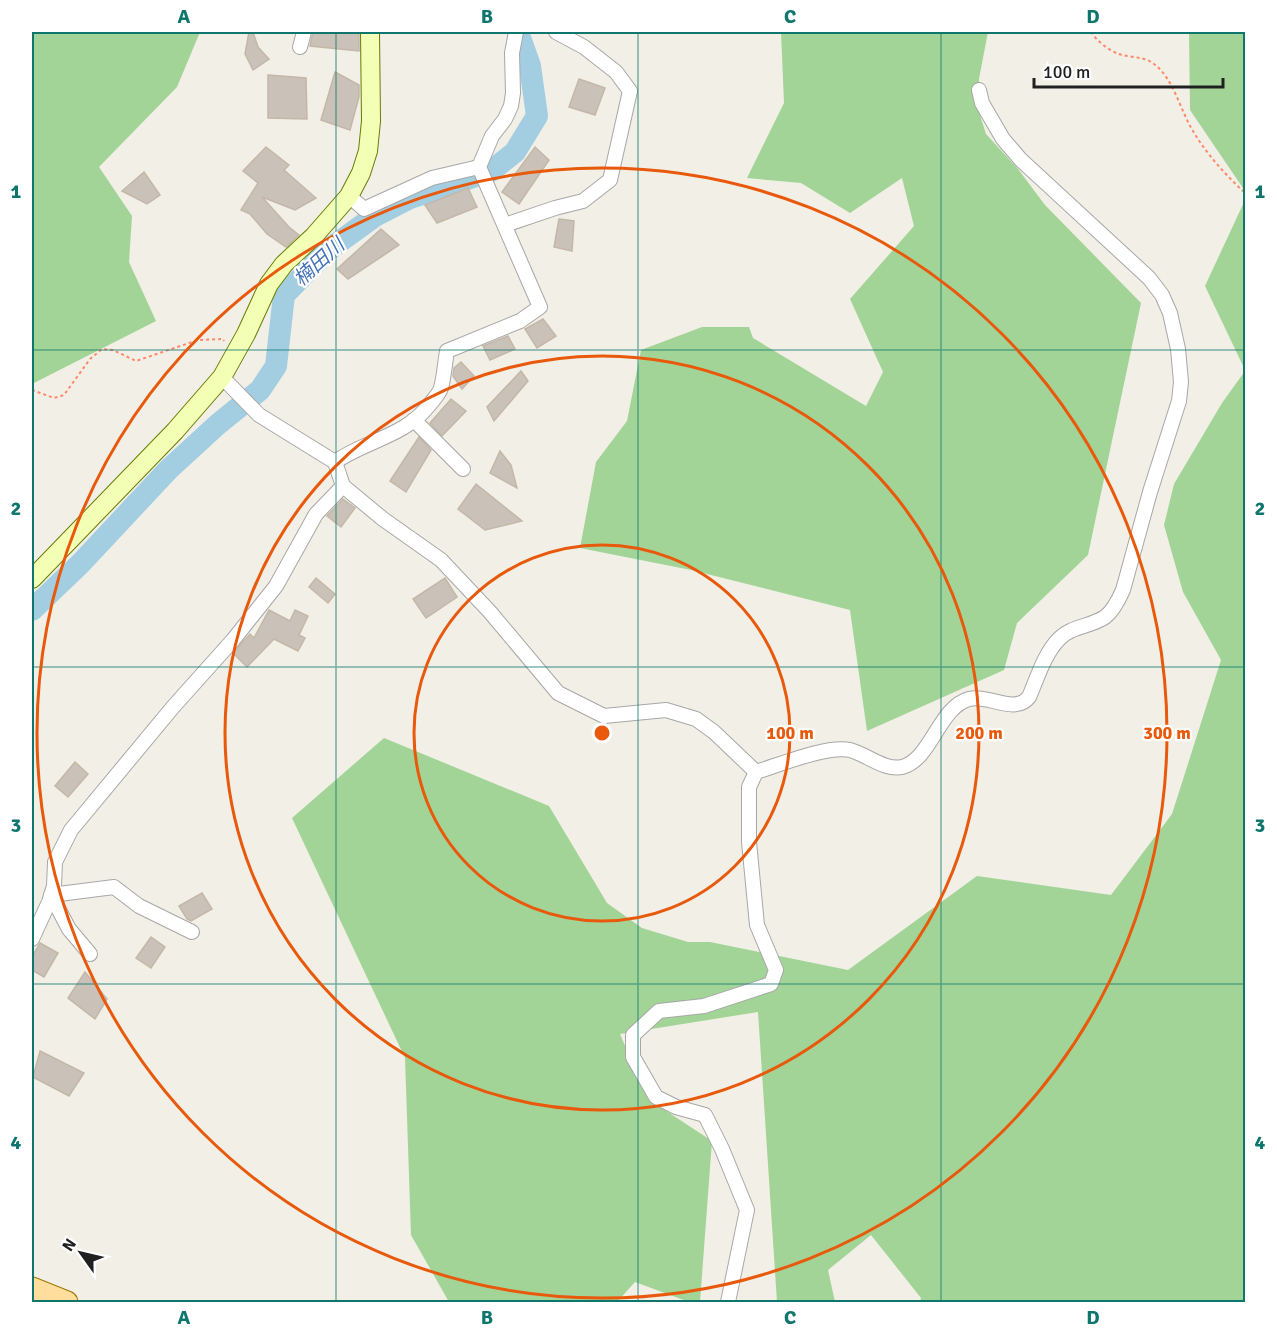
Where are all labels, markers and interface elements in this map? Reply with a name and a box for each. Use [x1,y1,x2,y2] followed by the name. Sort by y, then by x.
[178,4,191,29] text: A
[481,4,493,29] text: B
[784,4,796,29] text: C
[1086,4,1100,29] text: D
[1034,51,1223,89] scale bar
[1043,61,1090,83] text: 100 m
[11,179,22,204] text: 1
[1255,179,1266,204] text: 1
[288,231,351,291] water label: 楠田川
[11,496,21,521] text: 2
[1255,496,1265,521] text: 2
[766,722,814,744] text: 100 m
[955,722,1003,744] text: 200 m
[1143,722,1191,744] text: 300 m
[592,723,612,743] centre of rings
[11,813,21,838] text: 3
[1255,813,1265,838] text: 3
[11,1130,22,1155] text: 4
[1255,1130,1266,1155] text: 4
[51,1223,111,1283] north arrow
[58,1235,81,1255] text: N
[178,1305,191,1330] text: A
[481,1305,493,1330] text: B
[784,1305,796,1330] text: C
[1086,1305,1100,1330] text: D

